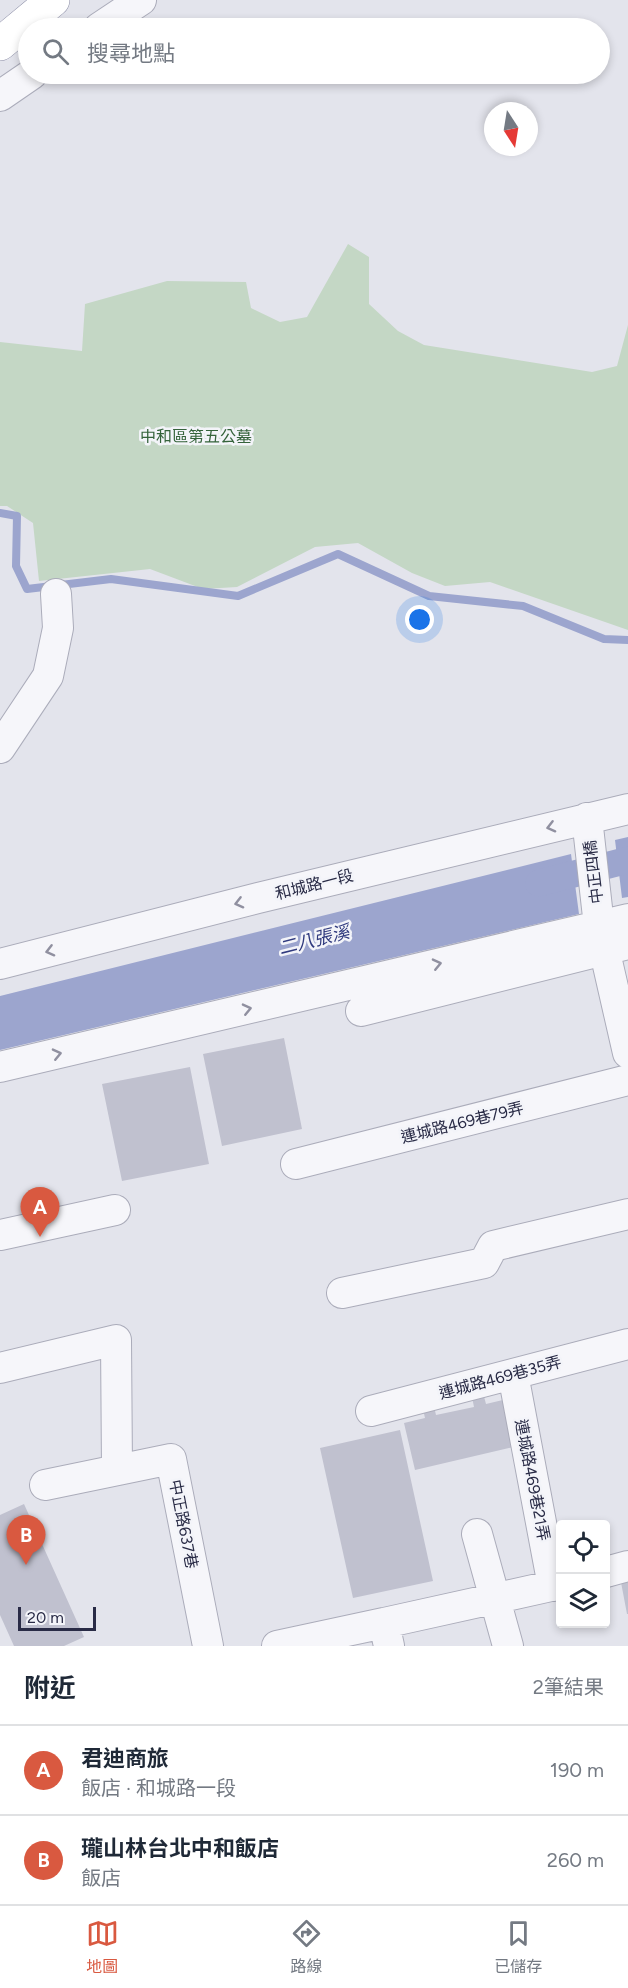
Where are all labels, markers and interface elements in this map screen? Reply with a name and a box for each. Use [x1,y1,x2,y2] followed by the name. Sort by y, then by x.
[18,18,610,84] search box
[39,35,72,68] icon: search
[87,40,175,67] text: 搜尋地點
[484,102,538,156] north arrow
[140,427,252,446] park label: 中和區第五公墓
[405,605,434,634] your location
[546,819,556,832] one-way arrow
[580,839,607,905] street label: 中正四橋
[273,866,355,903] street label: 和城路一段
[234,895,244,908] one-way arrow
[276,920,355,959] water label: 二八張溪
[45,944,55,957] one-way arrow
[431,958,441,971] one-way arrow
[242,1003,252,1016] one-way arrow
[52,1048,62,1061] one-way arrow
[399,1098,525,1147] street label: 連城路469巷79弄
[20,1188,60,1237] pin: A
[437,1352,563,1403] street label: 連城路469巷35弄
[511,1418,554,1543] street label: 連城路469巷21弄
[166,1478,201,1570] street label: 中正路637巷
[6,1516,46,1565] pin: B
[556,1520,610,1628] map controls
[556,1520,610,1574] button: locate
[556,1574,610,1628] button: layers
[18,1604,96,1632] scale bar
[27,1608,64,1627] text: 20 m
[24,1672,76,1704] text: 附近
[533,1675,604,1699] text: 2筆結果
[81,1745,169,1772] text: 君迪商旅
[36,1758,51,1782] text: A
[550,1758,604,1782] text: 190 m
[81,1776,236,1800] text: 飯店 · 和城路一段
[81,1835,279,1862] text: 瓏山林台北中和飯店
[37,1848,50,1872] text: B
[547,1848,604,1872] text: 260 m
[81,1866,121,1890] text: 飯店
[86,1917,119,1977] tab: 地圖
[290,1917,323,1977] tab: 路線
[494,1917,542,1977] tab: 已儲存

